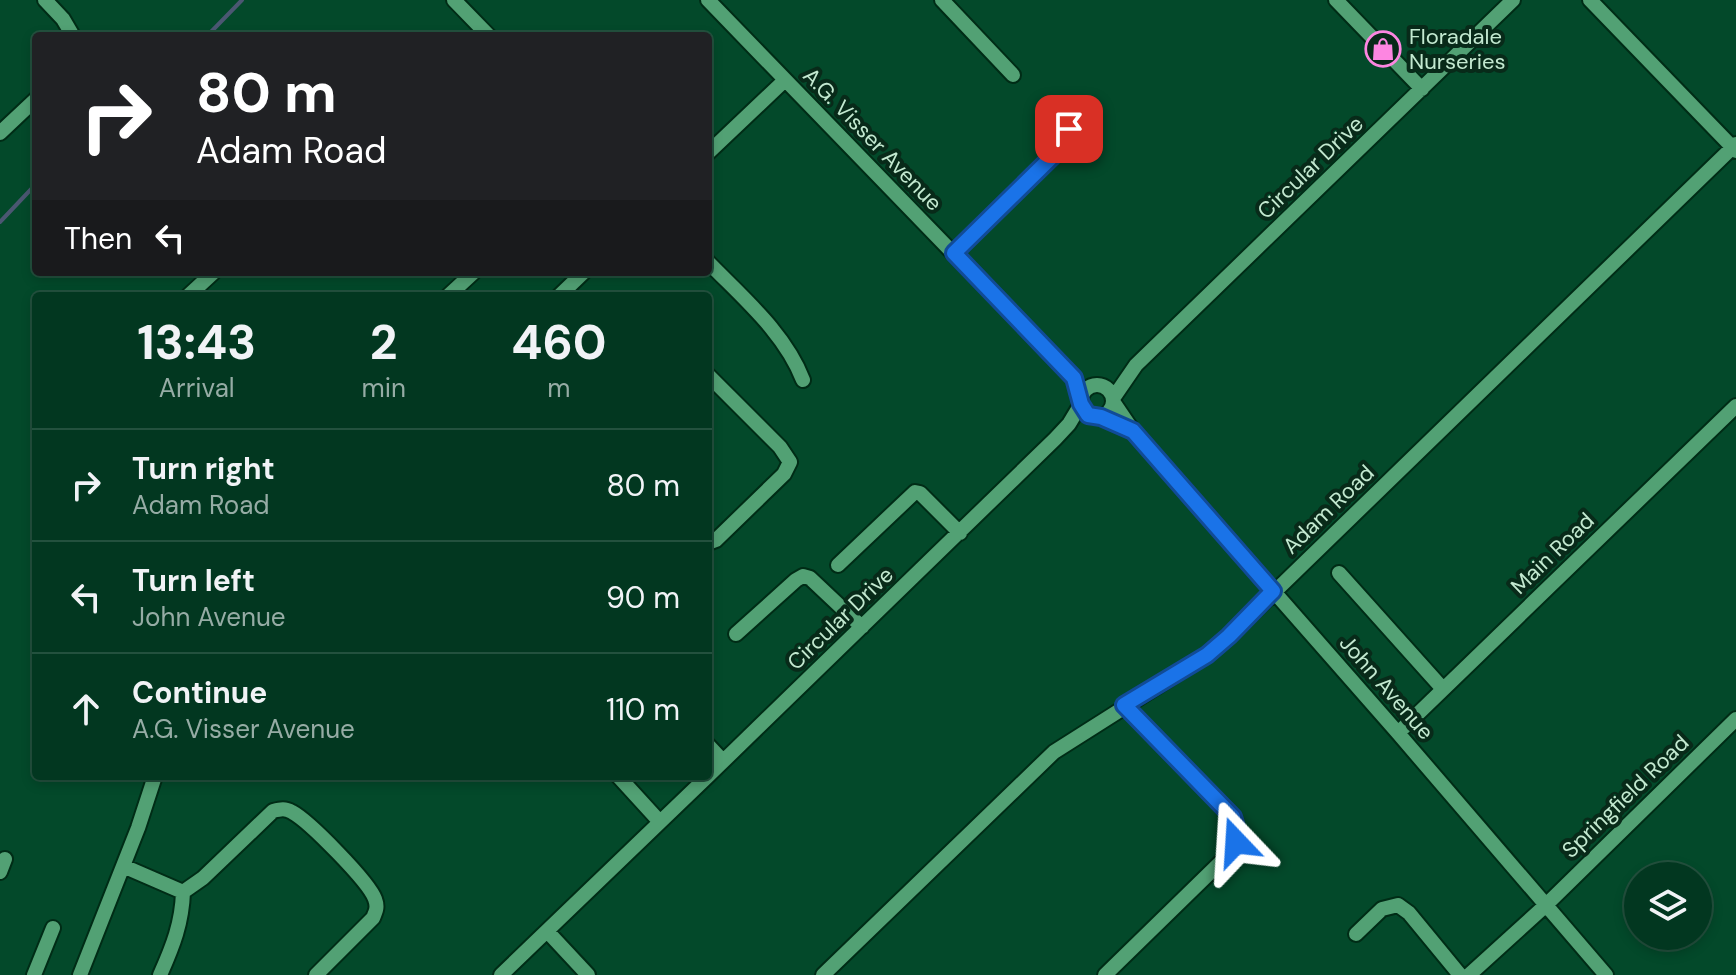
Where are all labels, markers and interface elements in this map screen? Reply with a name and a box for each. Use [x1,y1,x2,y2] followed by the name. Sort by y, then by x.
[1409,22,1505,76] place label: Floradale Nurseries
[1364,30,1402,68] shop icon: Floradale Nurseries
[196,56,337,129] text: 80 m
[797,61,949,217] street label: A.G. Visser Avenue
[64,64,168,168] icon: right
[1035,95,1103,163] pin
[1047,107,1091,151] icon: arrive
[1251,109,1370,225] street label: Circular Drive
[196,127,387,174] text: Adam Road
[148,216,192,260] icon: left
[64,219,132,258] text: Then
[137,311,256,374] text: 13:43
[370,311,398,374] text: 2
[511,311,607,374] text: 460
[159,371,235,405] text: Arrival
[361,371,406,405] text: min
[547,371,570,405] text: m
[132,449,275,488] text: Turn right
[1276,458,1380,560] street label: Adam Road
[64,463,108,507] icon: right
[607,466,680,505] text: 80 m
[132,488,270,522] text: Adam Road
[1504,506,1600,600] street label: Main Road
[781,560,900,676] street label: Circular Drive
[132,561,255,600] text: Turn left
[64,575,108,619] icon: left
[606,578,680,617] text: 90 m
[132,600,286,634] text: John Avenue
[1333,629,1440,746] street label: John Avenue
[132,673,267,712] text: Continue
[64,687,108,731] icon: ahead
[606,690,680,729] text: 110 m
[132,712,355,746] text: A.G. Visser Avenue
[1556,728,1695,864] street label: Springfield Road
[1194,800,1278,884] position arrow
[1624,862,1712,950] map controls
[1624,862,1712,950] button: layers

